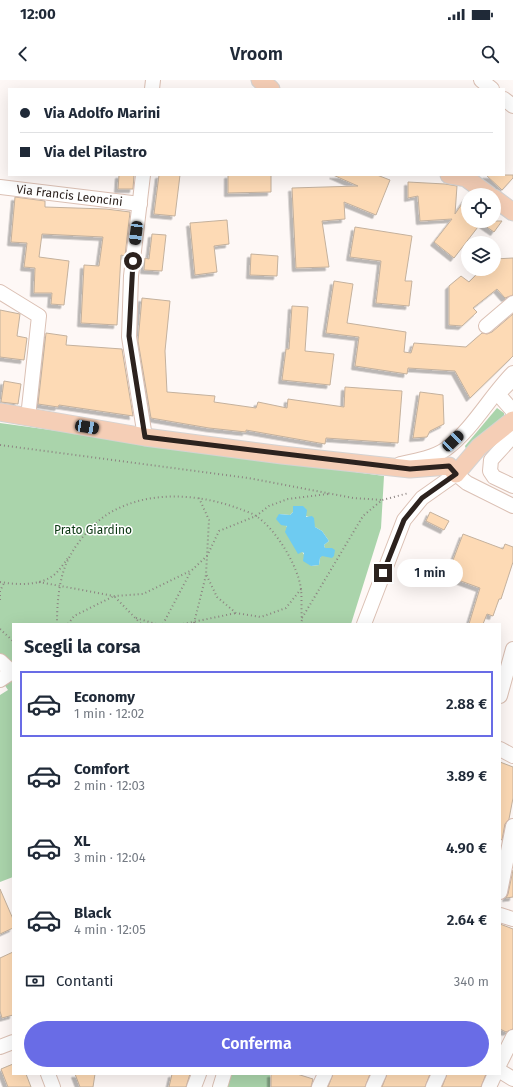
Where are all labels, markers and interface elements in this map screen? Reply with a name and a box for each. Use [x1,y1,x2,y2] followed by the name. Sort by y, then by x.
[20,5,56,23] text: 12:00
[12,43,34,65] icon: back
[230,43,283,65] text: Vroom
[479,43,501,65] icon: search
[44,104,160,122] text: Via Adolfo Marini
[44,143,147,161] text: Via del Pilastro
[16,182,123,209] street label: Via Francis Leoncini
[461,188,501,276] map controls
[461,188,501,228] button: locate
[129,220,143,246] car
[461,236,501,276] button: layers
[124,252,142,270] route start
[74,419,100,435] car
[440,428,466,454] car
[54,523,132,537] park label: Prato Giardino
[397,559,463,587] callout: 1 min
[374,564,392,582] route end
[414,565,446,580] text: 1 min
[24,636,141,658] text: Scegli la corsa
[26,686,62,722] icon: car
[74,688,135,706] text: Economy
[446,695,487,713] text: 2.88 €
[74,706,144,721] text: 1 min · 12:02
[26,758,62,794] icon: car
[74,760,130,778] text: Comfort
[447,767,487,785] text: 3.89 €
[74,778,145,793] text: 2 min · 12:03
[26,830,62,866] icon: car
[74,832,90,850] text: XL
[446,839,487,857] text: 4.90 €
[74,850,146,865] text: 3 min · 12:04
[26,902,62,938] icon: car
[74,904,111,922] text: Black
[447,911,487,929] text: 2.64 €
[74,922,146,937] text: 4 min · 12:05
[24,970,46,992] icon: cash
[56,972,114,990] text: Contanti
[454,974,489,989] text: 340 m
[24,1021,489,1067] button: Conferma

